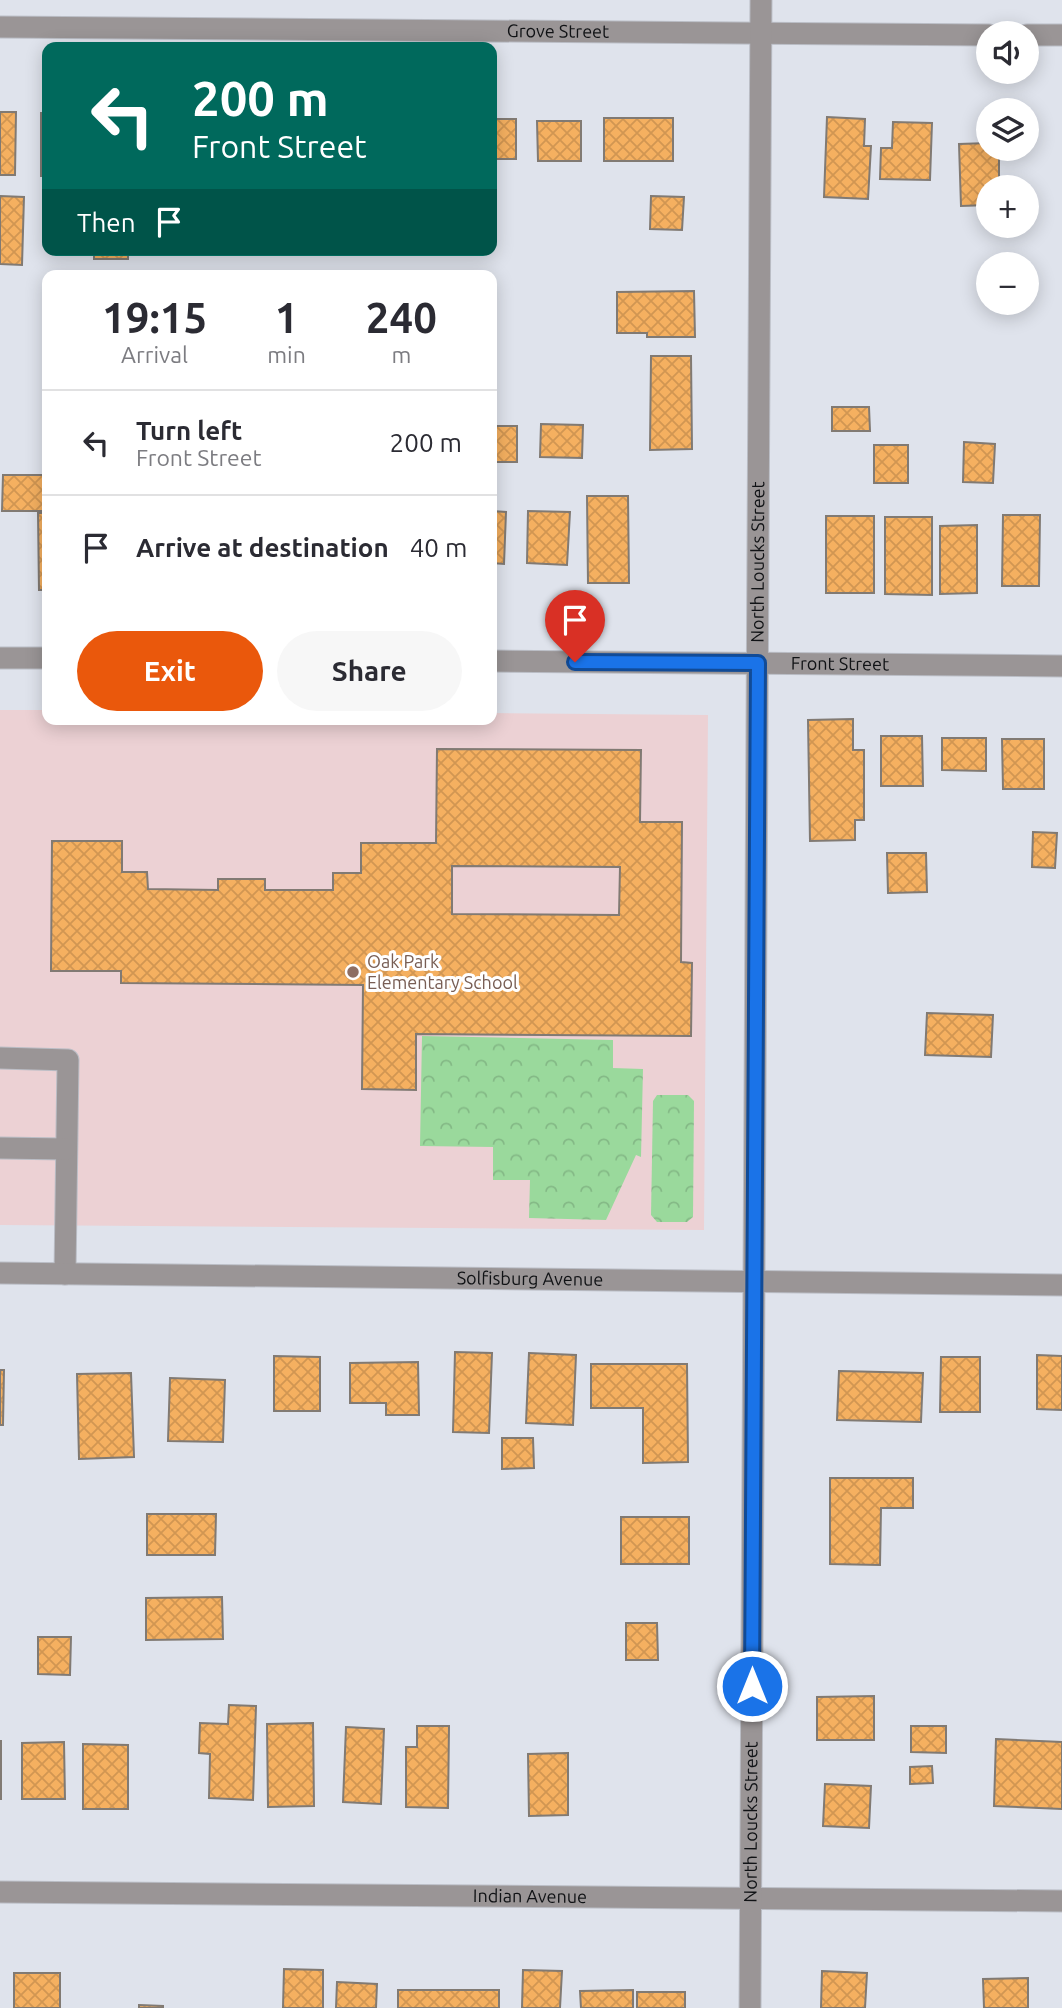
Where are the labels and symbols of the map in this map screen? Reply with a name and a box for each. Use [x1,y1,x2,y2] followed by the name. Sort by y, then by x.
[507,20,609,41] street label: Grove Street
[746,481,767,643] street label: North Loucks Street
[545,590,605,662] pin
[791,653,889,673] street label: Front Street
[367,951,518,992] place label: Oak Park Elementary School
[345,964,361,980] marker: Oak Park Elementary School
[457,1267,603,1289] street label: Solfisburg Avenue
[715,1649,789,1723] position arrow
[740,1741,760,1903] street label: North Loucks Street
[473,1885,587,1906] street label: Indian Avenue

